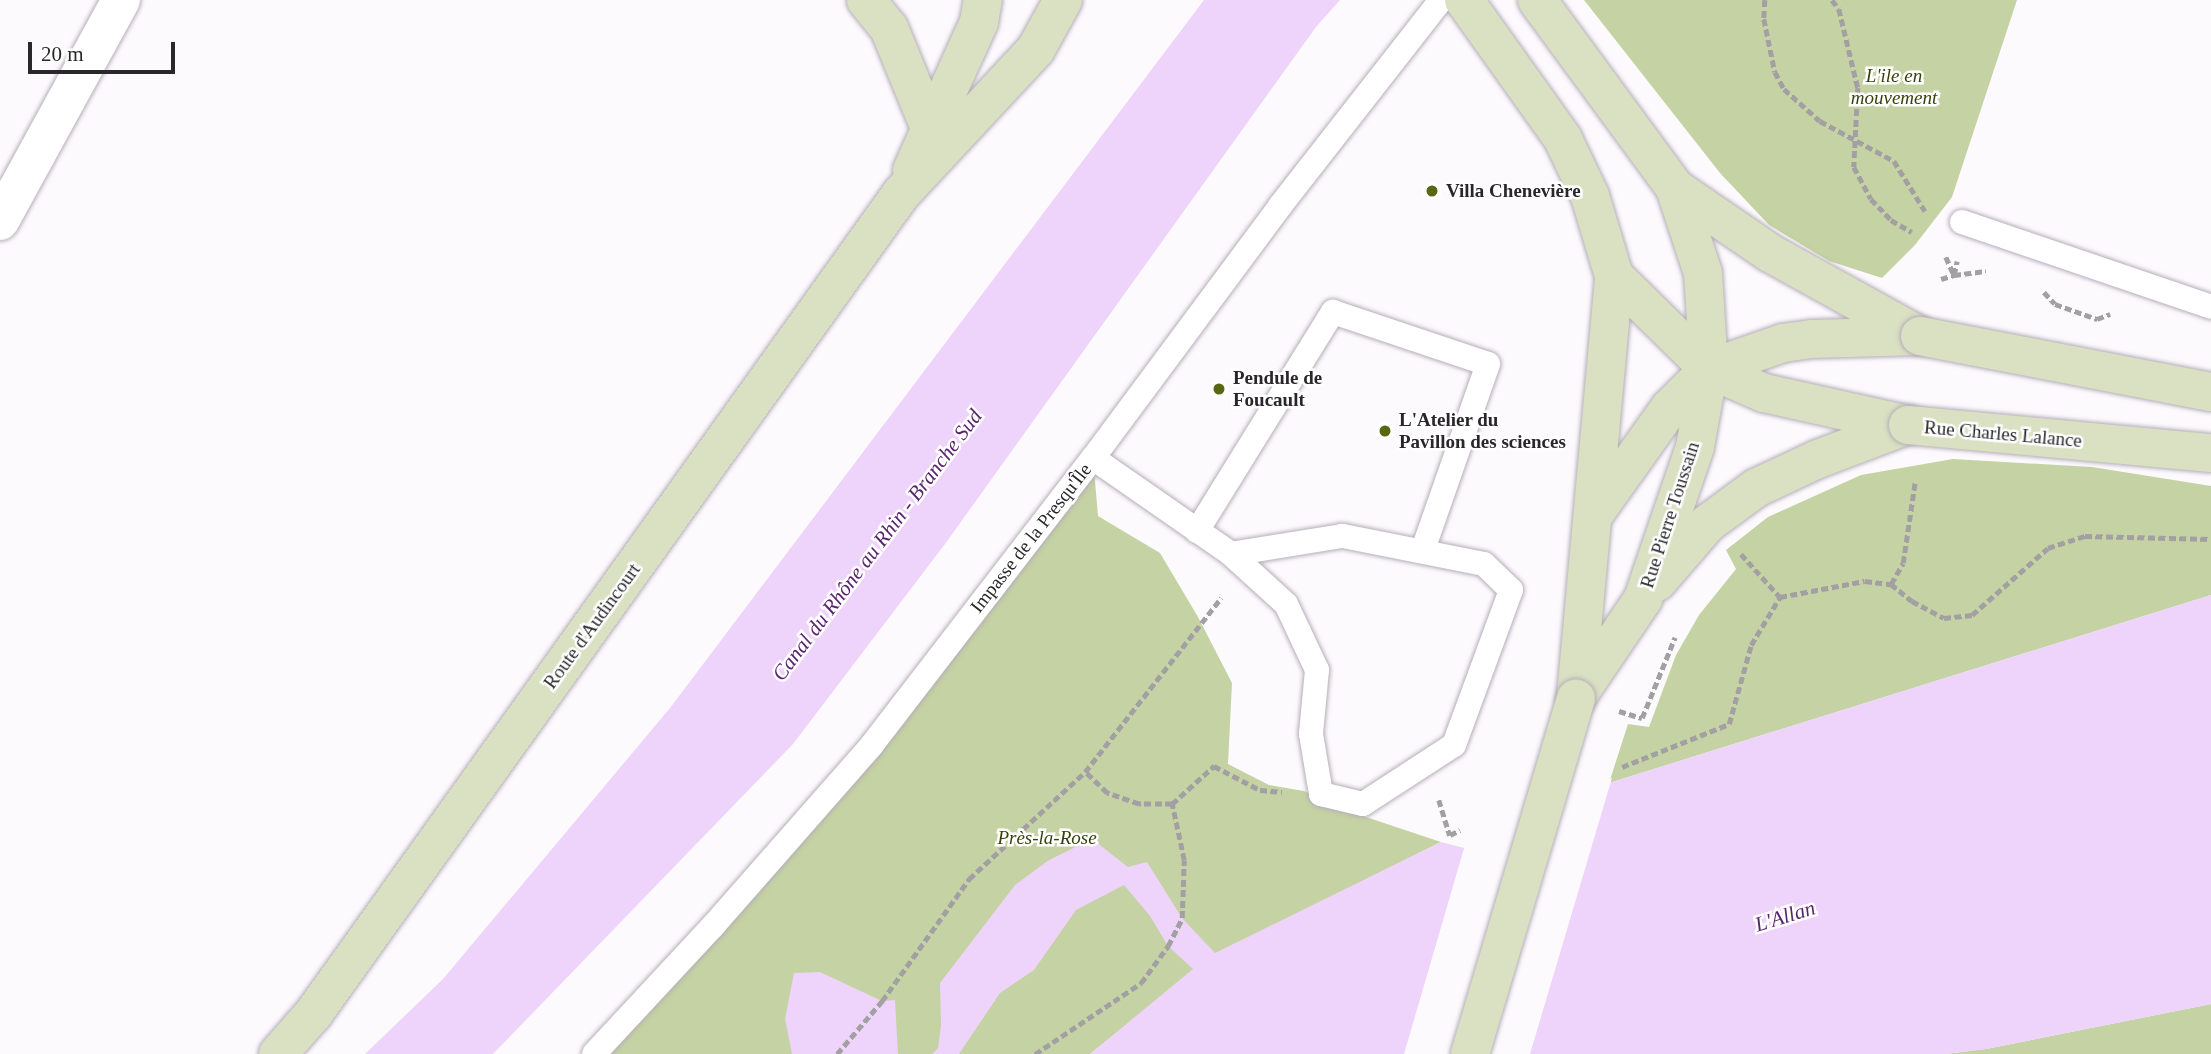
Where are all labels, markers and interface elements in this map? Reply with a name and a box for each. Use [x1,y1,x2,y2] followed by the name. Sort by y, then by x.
[32,28,178,72] scale bar
[41,42,84,66] text: 20 m
[1851,65,1937,109] park label: L'ile en mouvement
[1446,180,1581,202] place label: Villa Chenevière
[1424,183,1440,199] marker: Villa Chenevière
[1233,367,1322,411] place label: Pendule de Foucault
[1211,381,1227,397] marker: Pendule de Foucault
[767,404,987,686] water label: Canal du Rhône au Rhin - Branche Sud
[1399,409,1566,453] place label: L'Atelier du Pavillon des sciences
[1923,416,2083,452] street label: Rue Charles Lalance
[1377,423,1393,439] marker: L'Atelier du Pavillon des sciences
[1636,439,1704,591] street label: Rue Pierre Toussain
[966,459,1096,617] street label: Impasse de la Presqu'Île
[539,559,645,693] street label: Route d'Audincourt
[997,827,1097,849] park label: Près-la-Rose
[1752,895,1818,937] water label: L'Allan

